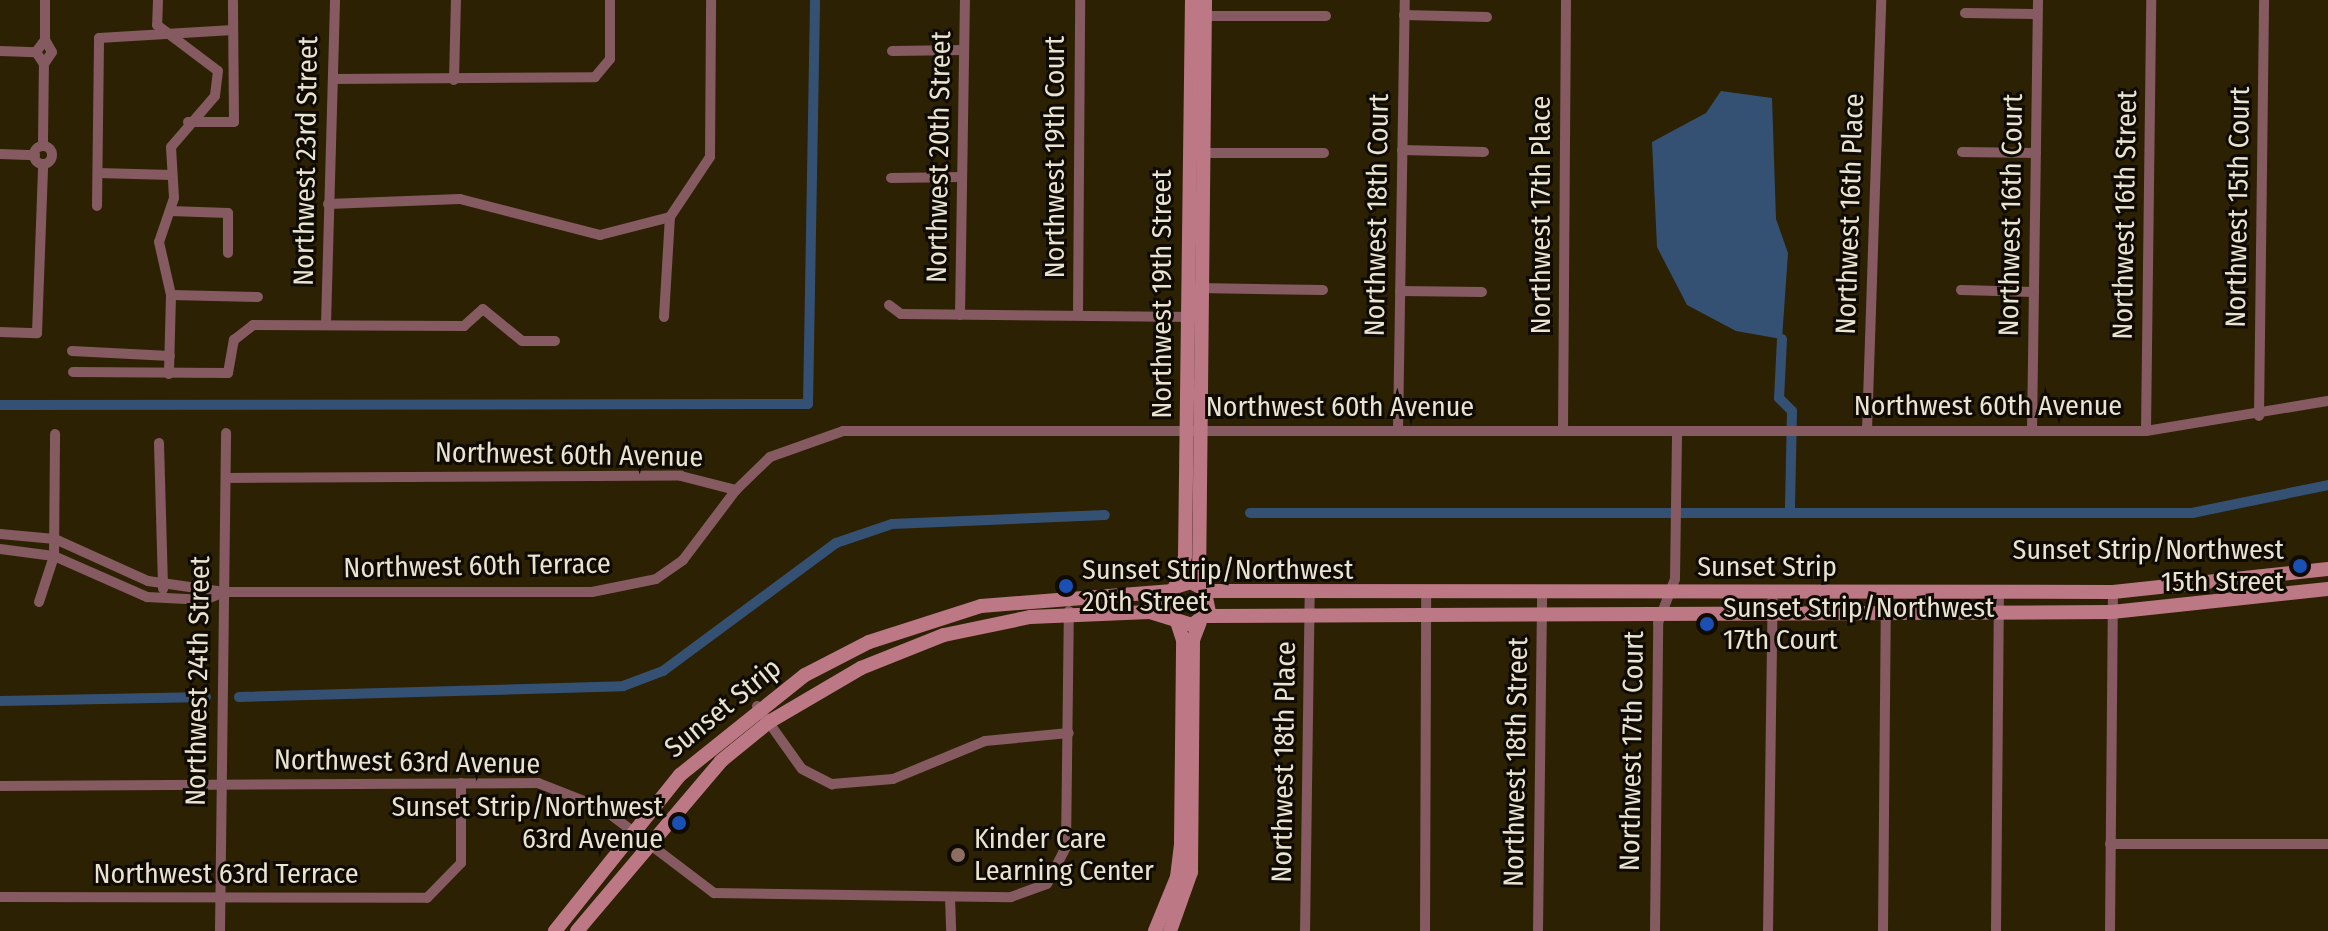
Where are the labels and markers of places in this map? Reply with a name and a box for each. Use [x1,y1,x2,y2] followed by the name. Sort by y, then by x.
[2013,533,2284,599] place label: Sunset Strip/Northwest 15th Street
[1082,553,1353,619] place label: Sunset Strip/Northwest 20th Street
[2291,557,2309,575] marker: Sunset Strip/Northwest 15th Street
[1057,577,1075,595] marker: Sunset Strip/Northwest 20th Street
[1723,591,1994,657] place label: Sunset Strip/Northwest 17th Court
[1698,615,1716,633] marker: Sunset Strip/Northwest 17th Court
[392,790,663,856] place label: Sunset Strip/Northwest 63rd Avenue
[670,814,688,832] marker: Sunset Strip/Northwest 63rd Avenue
[974,822,1154,888] place label: Kinder Care Learning Center
[949,846,967,864] marker: Kinder Care Learning Center

